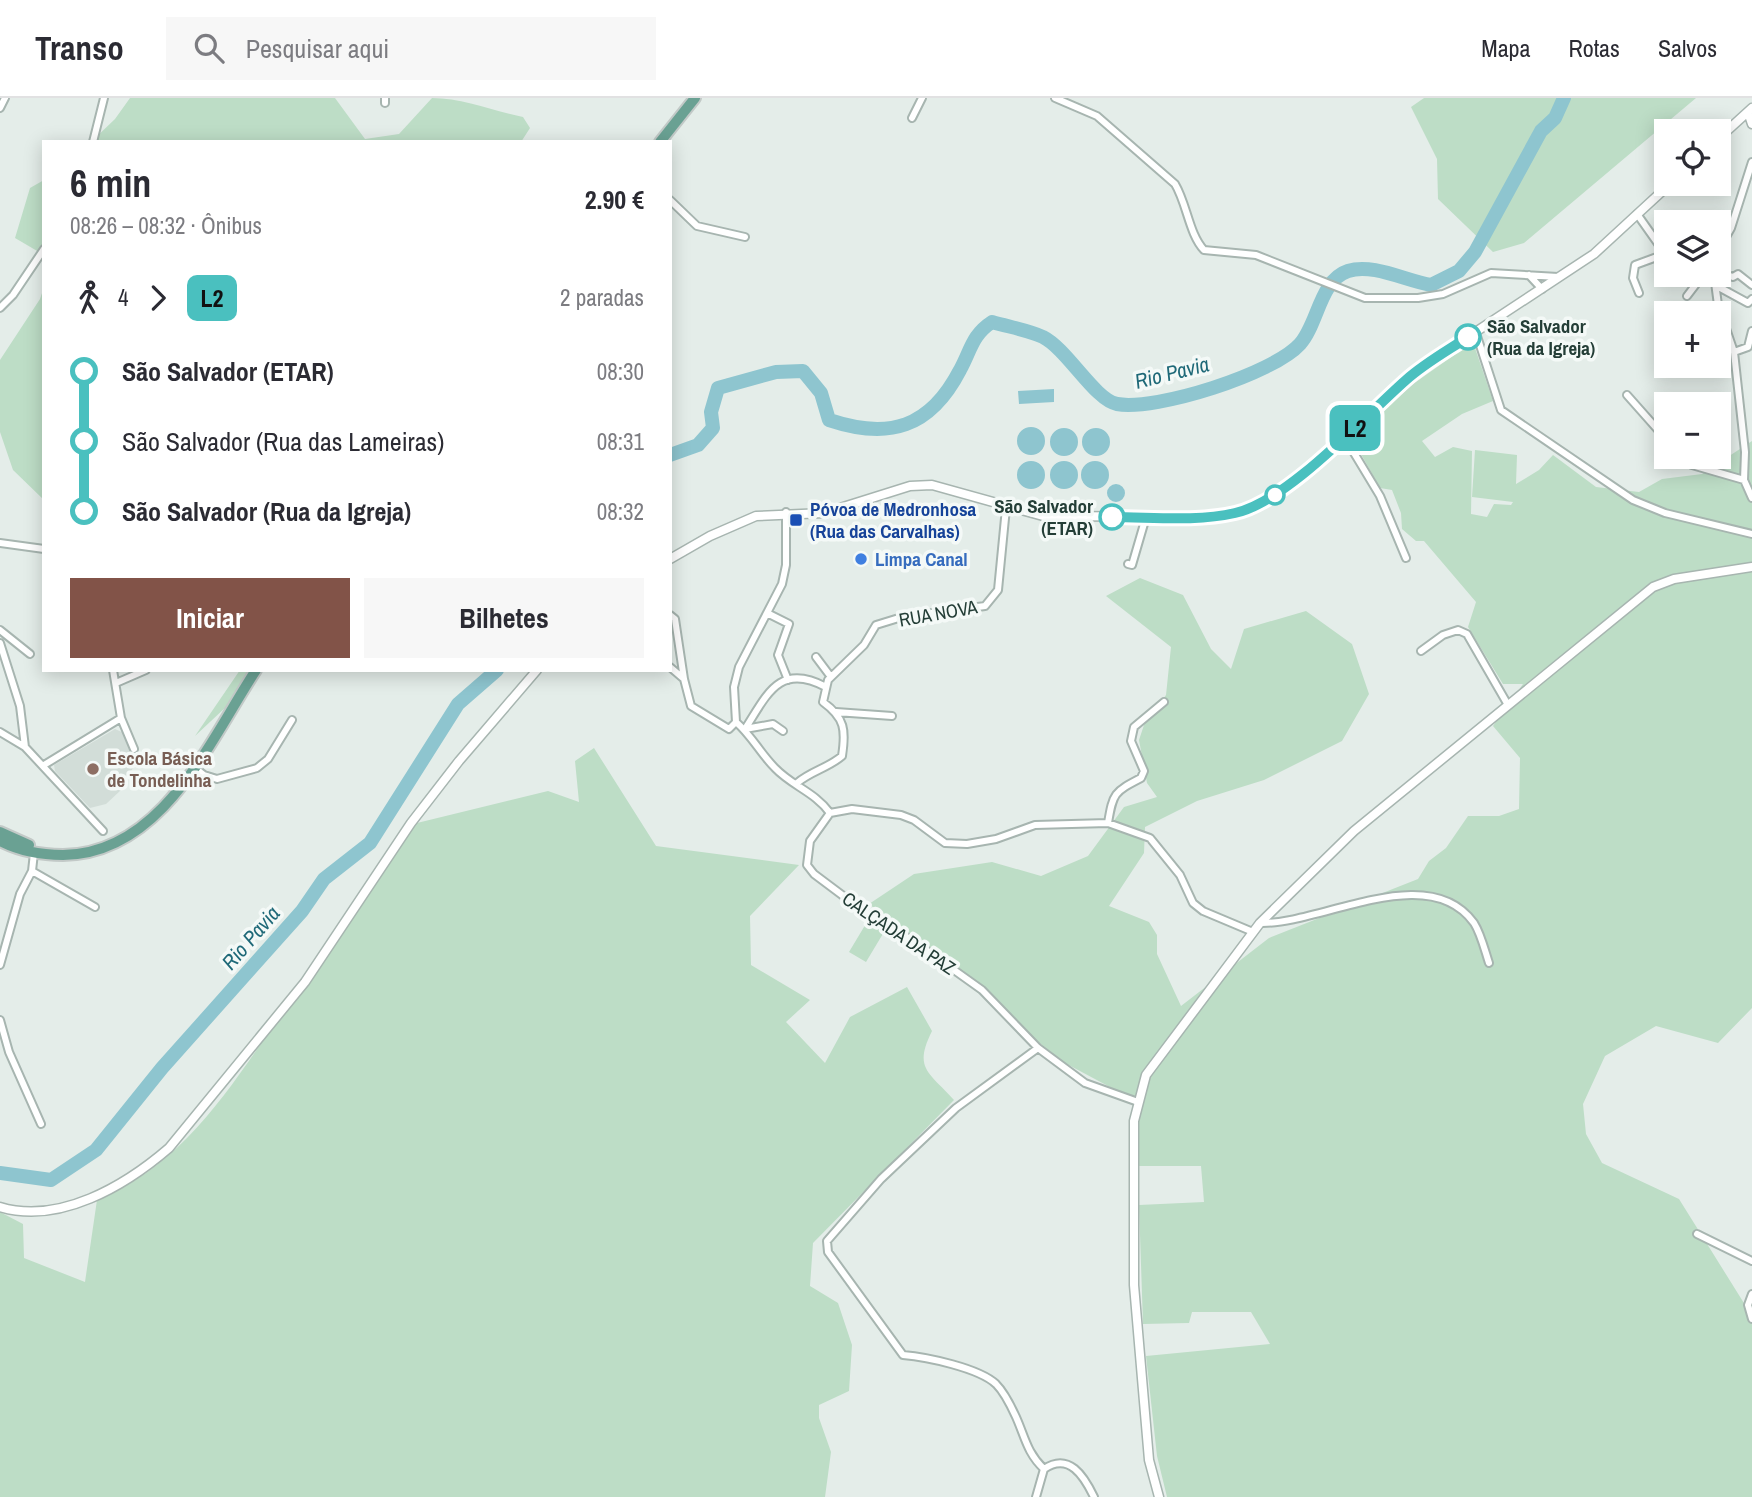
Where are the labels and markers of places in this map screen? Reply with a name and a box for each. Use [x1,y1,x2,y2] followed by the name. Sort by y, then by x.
[1487,313,1595,361] place label: São Salvador (Rua da Igreja)
[1455,324,1481,350] marker: São Salvador (Rua da Igreja)
[1265,485,1285,505] unlabelled marker
[994,493,1093,541] place label: São Salvador (ETAR)
[810,496,977,544] place label: Póvoa de Medronhosa (Rua das Carvalhas)
[1099,504,1125,530] marker: São Salvador (ETAR)
[788,512,804,528] marker: Póvoa de Medronhosa (Rua das Carvalhas)
[875,546,968,572] place label: Limpa Canal
[853,551,869,567] marker: Limpa Canal
[107,745,212,793] place label: Escola Básica de Tondelinha
[85,761,101,777] marker: Escola Básica de Tondelinha

